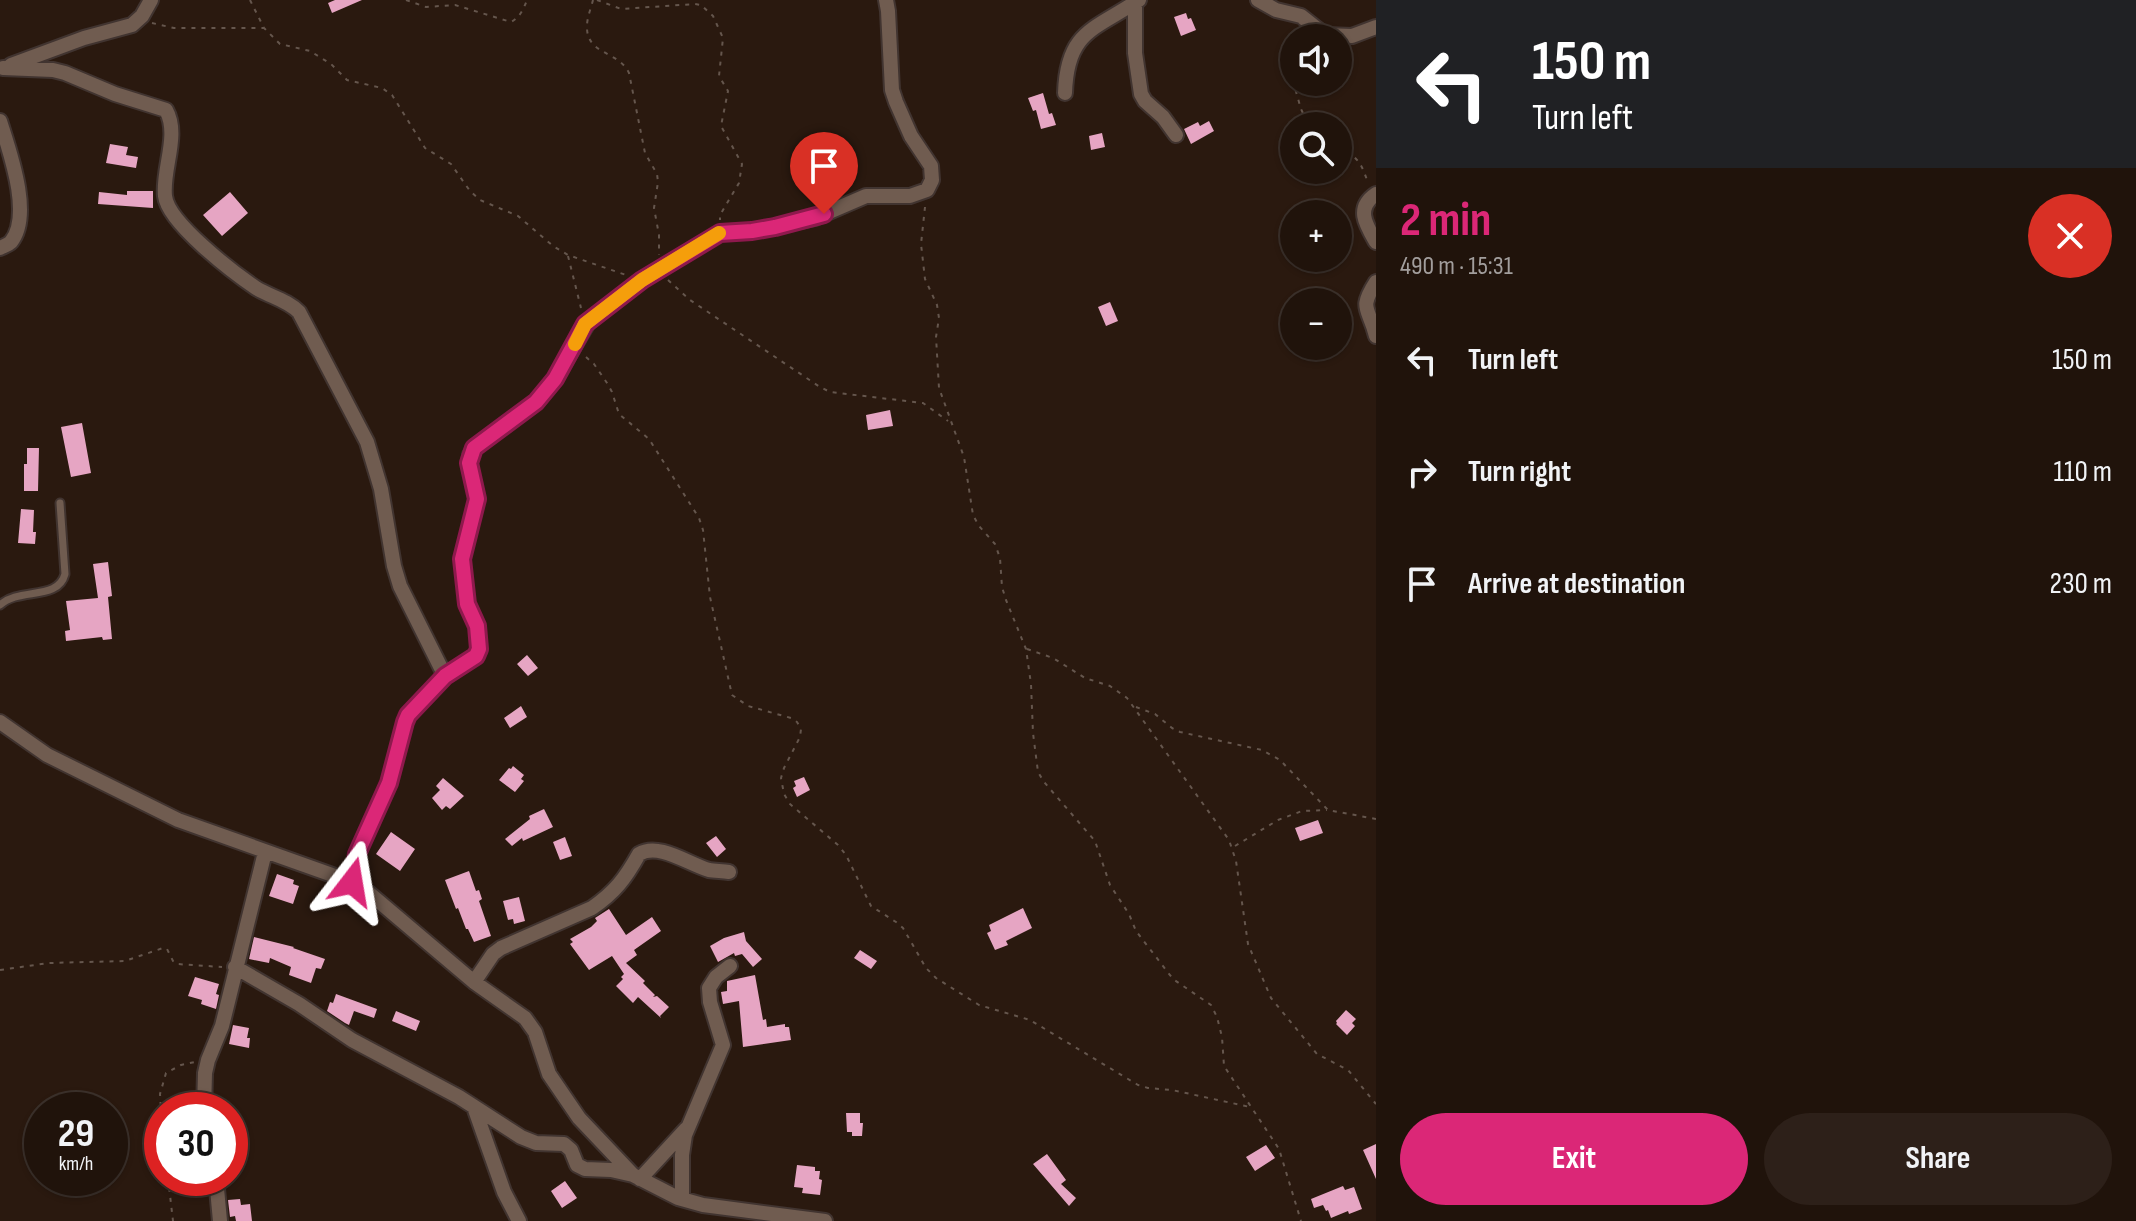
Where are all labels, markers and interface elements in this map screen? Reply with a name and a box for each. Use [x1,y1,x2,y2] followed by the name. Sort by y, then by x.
[1280,24,1352,360] map controls
[1280,24,1352,96] button: sound
[1532,29,1651,96] text: 150 m
[1400,32,1504,136] icon: left
[1532,97,1633,140] text: Turn left
[1280,112,1352,184] button: search
[790,132,858,214] pin
[802,144,846,188] icon: arrive
[1400,192,1491,249] text: 2 min
[2028,194,2112,278] button: close
[1280,200,1352,272] button: +
[1400,251,1513,282] text: 490 m · 15:31
[1280,288,1352,360] button: −
[1400,338,1444,382] icon: left
[1468,342,1558,378] text: Turn left
[2052,342,2112,378] text: 150 m
[1400,450,1444,494] icon: right
[1468,454,1571,490] text: Turn right
[2054,454,2112,490] text: 110 m
[1400,562,1444,606] icon: arrive
[1468,566,1685,602] text: Arrive at destination
[2050,566,2112,602] text: 230 m
[310,840,394,924] position arrow
[144,1092,248,1196] speed limit sign: 30
[58,1110,94,1158] text: 29
[1400,1113,1748,1205] button: Exit
[1764,1113,2112,1205] button: Share
[59,1152,93,1176] text: km/h

